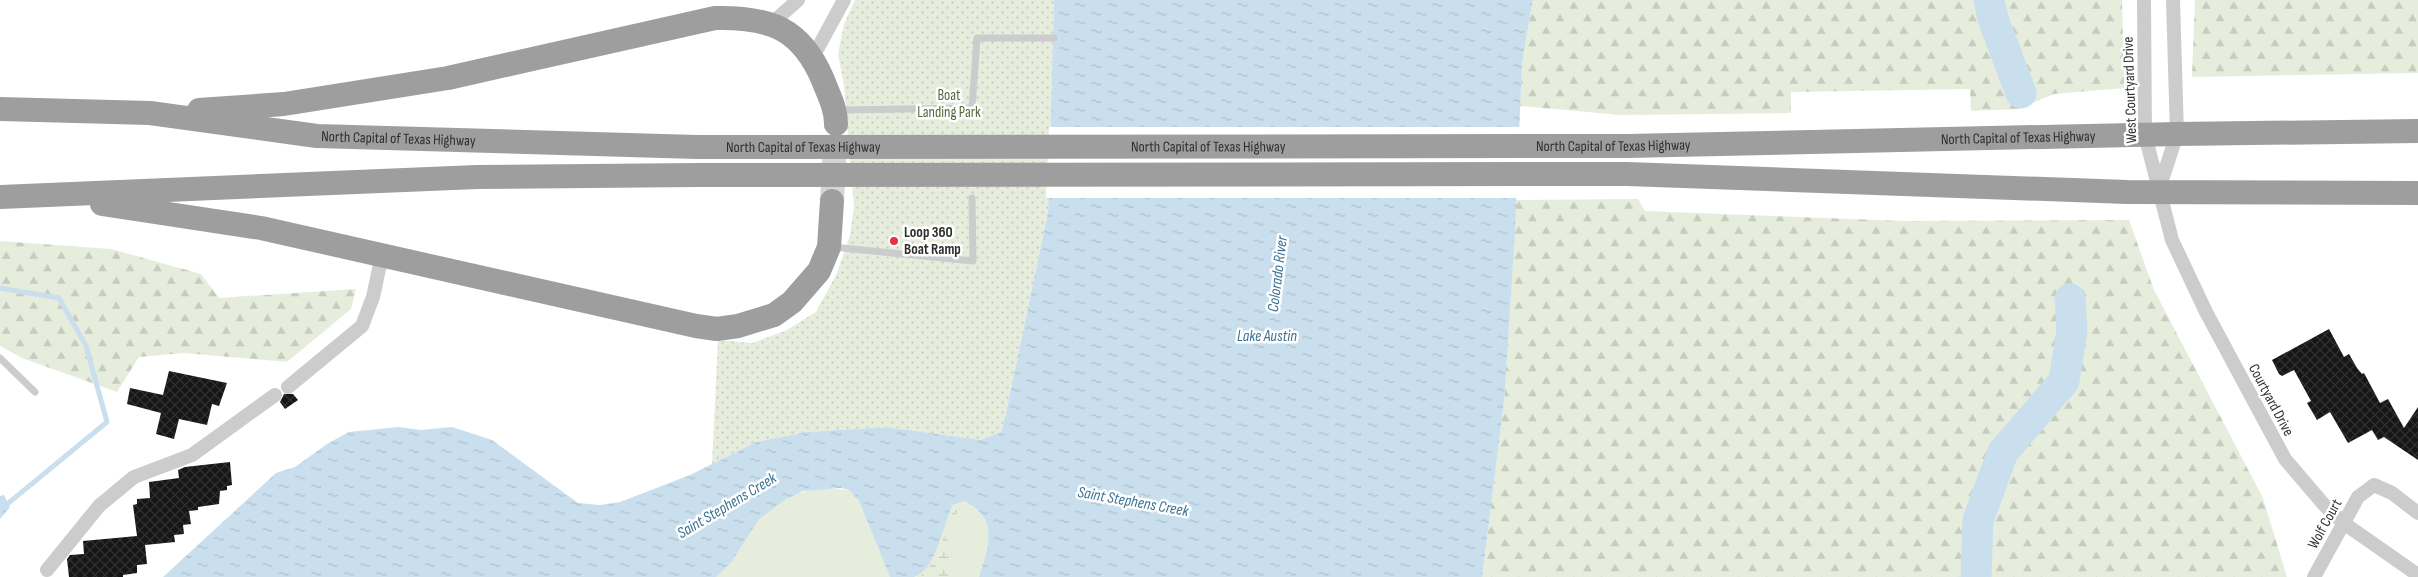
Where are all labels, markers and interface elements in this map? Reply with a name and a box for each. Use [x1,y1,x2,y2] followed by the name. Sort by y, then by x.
[2119,36,2141,144] street label: West Courtyard Drive
[917,86,981,122] park label: Boat Landing Park
[1941,126,2096,149] street label: North Capital of Texas Highway
[321,127,476,150] street label: North Capital of Texas Highway
[1536,135,1691,156] street label: North Capital of Texas Highway
[726,137,881,156] street label: North Capital of Texas Highway
[1131,137,1286,156] street label: North Capital of Texas Highway
[904,223,961,259] place label: Loop 360 Boat Ramp
[1264,234,1292,313] water label: Colorado River
[888,235,900,247] marker: Loop 360 Boat Ramp
[1237,327,1297,346] water label: Lake Austin
[2244,361,2298,439] street label: Courtyard Drive
[674,468,781,543] water label: Saint Stephens Creek
[1076,483,1191,521] water label: Saint Stephens Creek
[2304,495,2347,552] street label: Wolf Court

